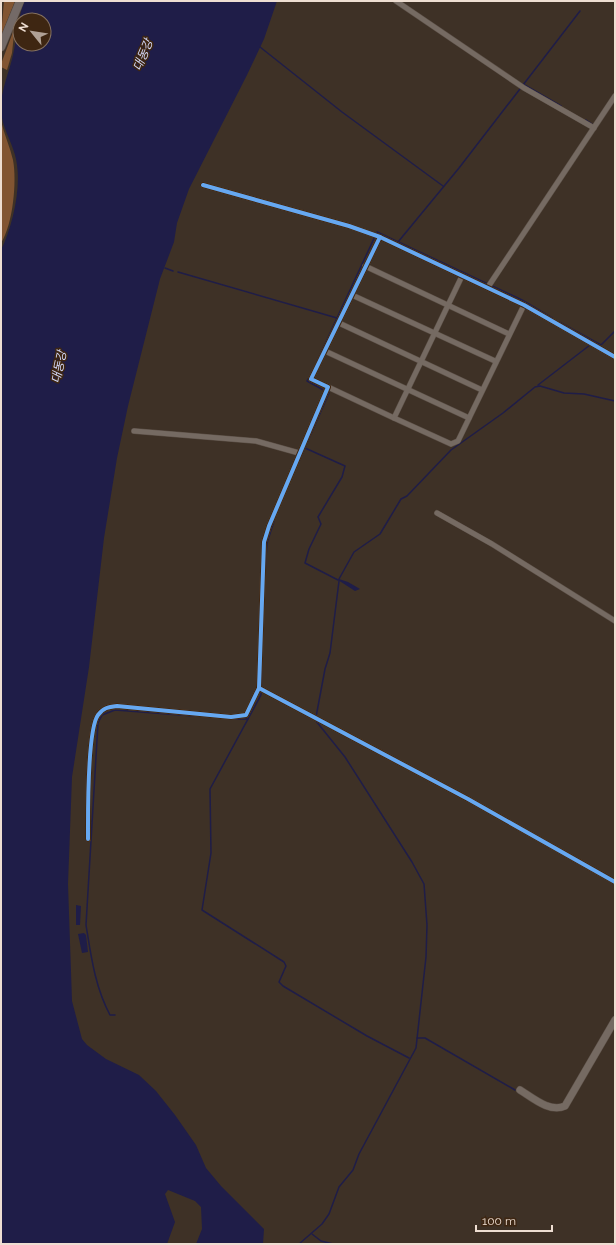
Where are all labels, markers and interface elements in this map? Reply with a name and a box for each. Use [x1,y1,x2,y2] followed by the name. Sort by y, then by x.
[12,12,52,52] north arrow
[16,20,32,34] text: N
[130,35,156,73] water label: 대동강
[49,347,70,385] water label: 대동강
[476,1207,552,1233] scale bar
[482,1214,516,1228] text: 100 m

